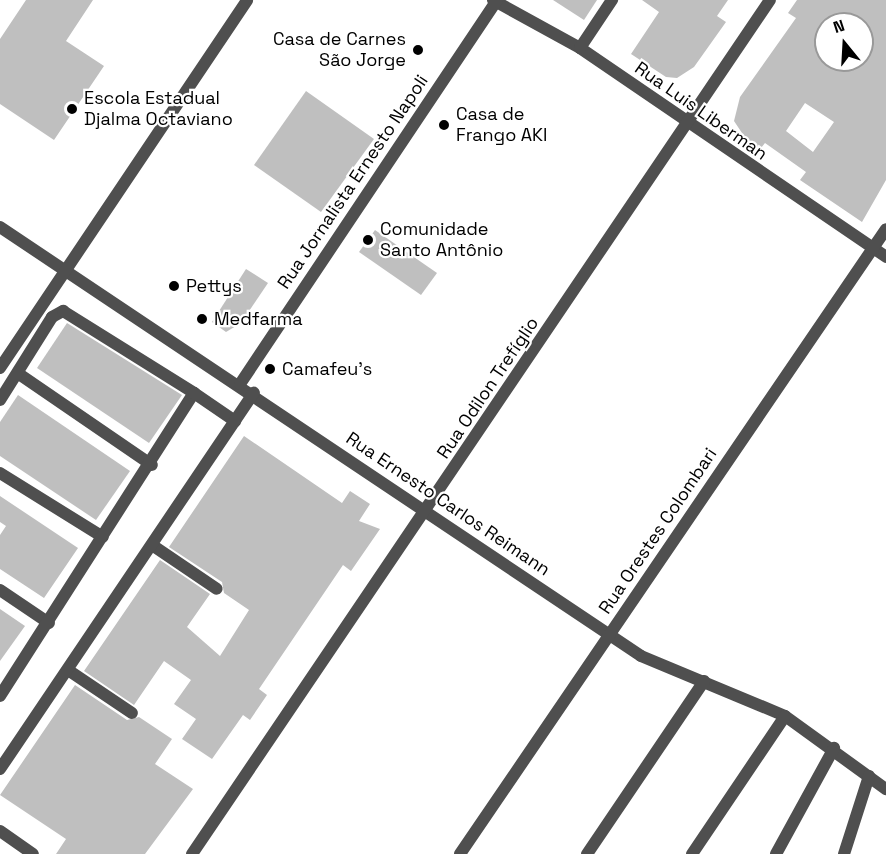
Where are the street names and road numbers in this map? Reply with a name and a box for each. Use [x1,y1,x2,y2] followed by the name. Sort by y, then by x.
[631,57,771,165] street label: Rua Luis Liberman
[273,71,433,293] street label: Rua Jornalista Ernesto Napoli
[433,313,543,463] street label: Rua Odilon Trefíglio
[342,427,554,581] street label: Rua Ernesto Carlos Reimann
[594,444,722,618] street label: Rua Orestes Colombari

